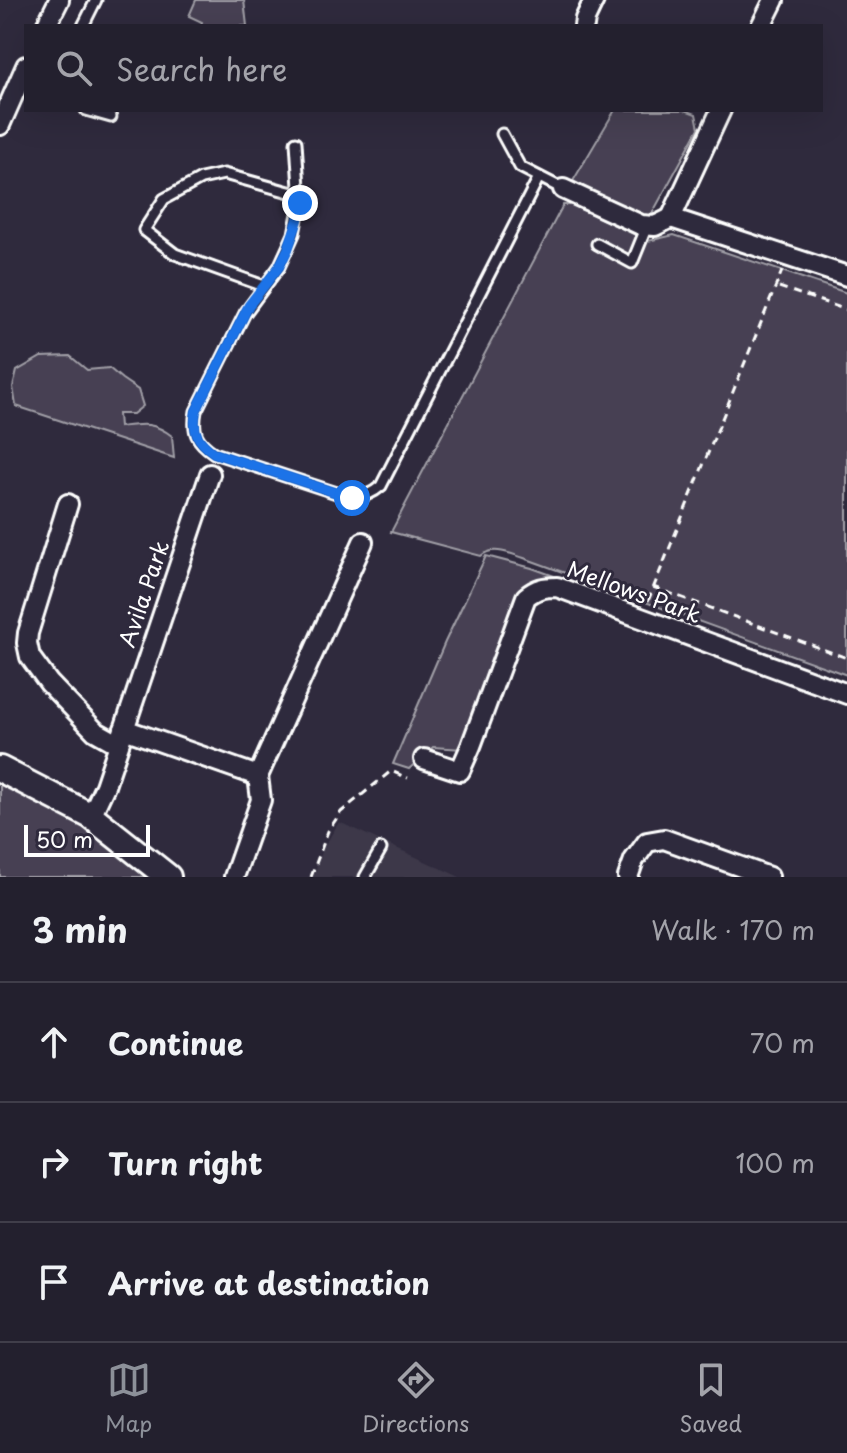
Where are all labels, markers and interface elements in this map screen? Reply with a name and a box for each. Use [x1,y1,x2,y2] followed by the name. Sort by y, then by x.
[24,24,823,112] search box
[52,46,96,90] icon: search
[116,46,288,91] text: Search here
[282,185,318,221] route end
[334,480,370,516] route start
[109,536,176,651] street label: Avila Park
[563,551,706,630] street label: Mellows Park
[24,821,150,857] scale bar
[36,822,93,855] text: 50 m
[32,903,128,955] text: 3 min
[651,910,815,949] text: Walk · 170 m
[32,1020,76,1064] icon: ahead
[108,1020,243,1065] text: Continue
[750,1023,815,1062] text: 70 m
[32,1140,76,1184] icon: right
[108,1140,263,1185] text: Turn right
[735,1143,815,1182] text: 100 m
[32,1260,76,1304] icon: arrive
[108,1260,430,1305] text: Arrive at destination
[105,1358,152,1439] tab: Map
[362,1358,469,1439] tab: Directions
[679,1358,742,1439] tab: Saved

